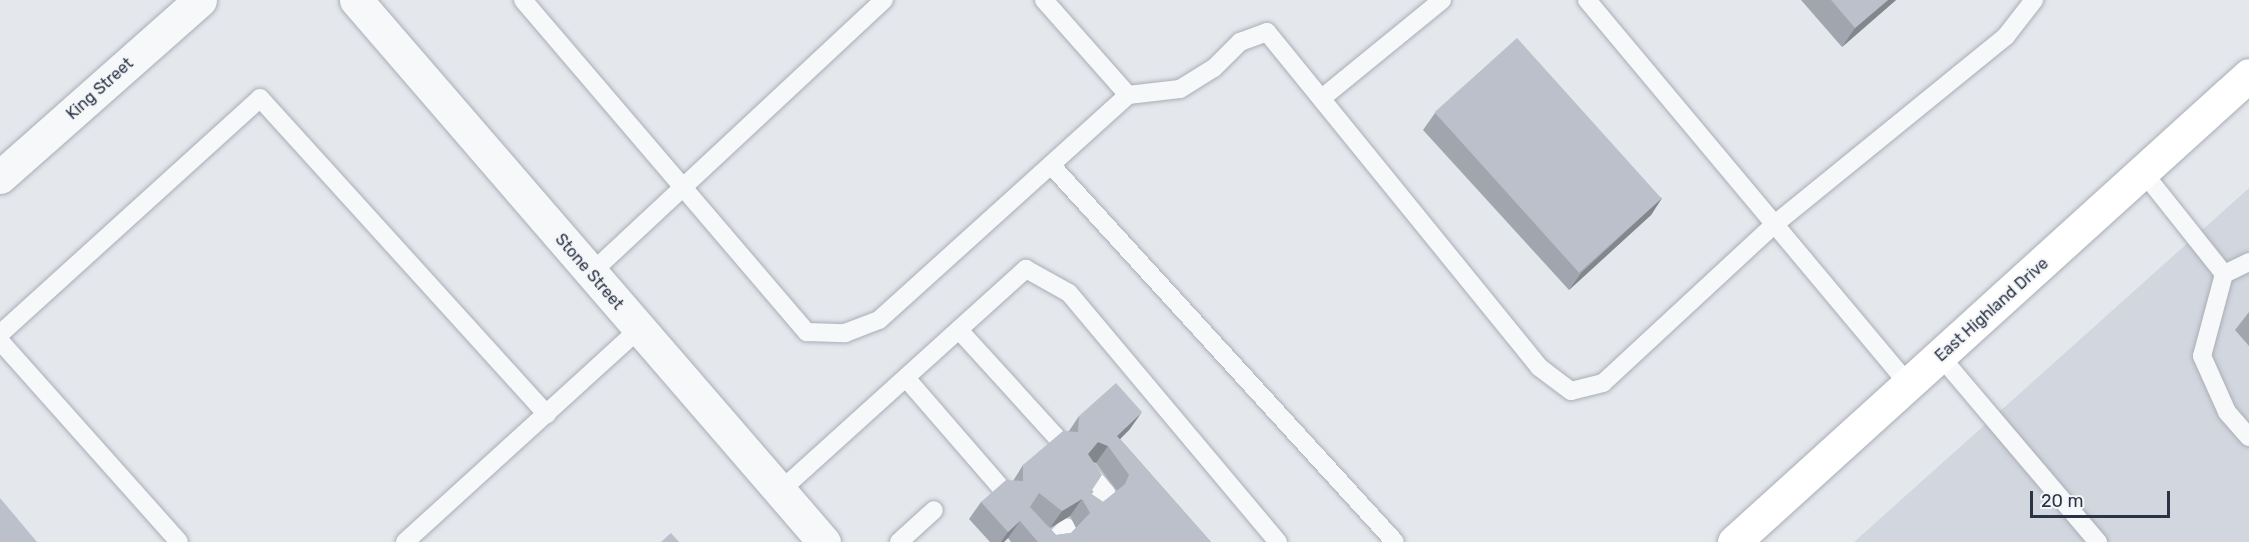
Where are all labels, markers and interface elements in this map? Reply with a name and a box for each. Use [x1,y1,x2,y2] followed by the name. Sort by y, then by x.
[63,54,137,124] street label: King Street
[551,230,627,314] street label: Stone Street
[1931,254,2053,366] street label: East Highland Drive
[2033,479,2172,517] scale bar
[2041,490,2083,512] text: 20 m

